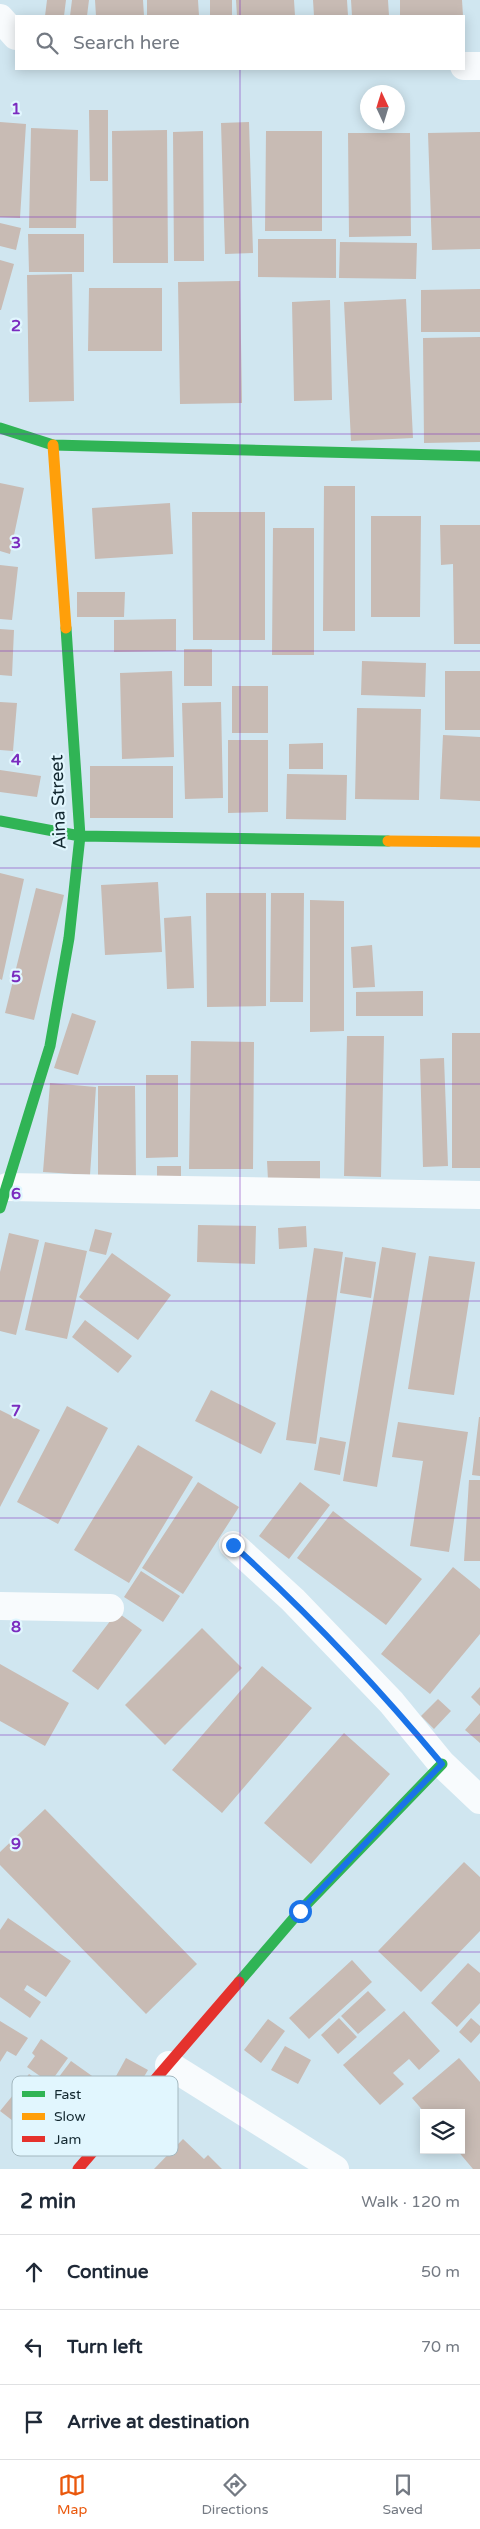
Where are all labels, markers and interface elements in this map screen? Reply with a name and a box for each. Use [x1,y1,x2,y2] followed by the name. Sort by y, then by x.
[15,15,465,70] search box
[33,29,61,57] icon: search
[73,32,180,54] text: Search here
[360,85,405,130] north arrow
[11,99,21,119] text: 1
[11,316,21,336] text: 2
[11,533,21,553] text: 3
[11,750,21,770] text: 4
[45,754,71,850] street label: Aina Street
[11,967,21,987] text: 5
[11,1184,21,1204] text: 6
[11,1401,21,1421] text: 7
[222,1534,245,1557] route end
[11,1617,21,1637] text: 8
[11,1834,21,1854] text: 9
[289,1900,312,1923] route start
[12,2076,178,2156] legend
[54,2086,82,2103] text: Fast
[54,2108,86,2125] text: Slow
[420,2109,465,2154] map controls
[420,2109,465,2154] button: layers
[54,2131,81,2148] text: Jam
[20,2189,76,2214] text: 2 min
[361,2192,460,2212] text: Walk · 120 m
[20,2258,48,2286] icon: ahead
[67,2261,149,2283] text: Continue
[421,2262,460,2282] text: 50 m
[20,2333,48,2361] icon: left
[67,2336,143,2358] text: Turn left
[421,2337,460,2357] text: 70 m
[20,2408,48,2436] icon: arrive
[67,2411,250,2433] text: Arrive at destination
[57,2471,87,2518] tab: Map
[201,2471,268,2518] tab: Directions
[382,2471,423,2518] tab: Saved

